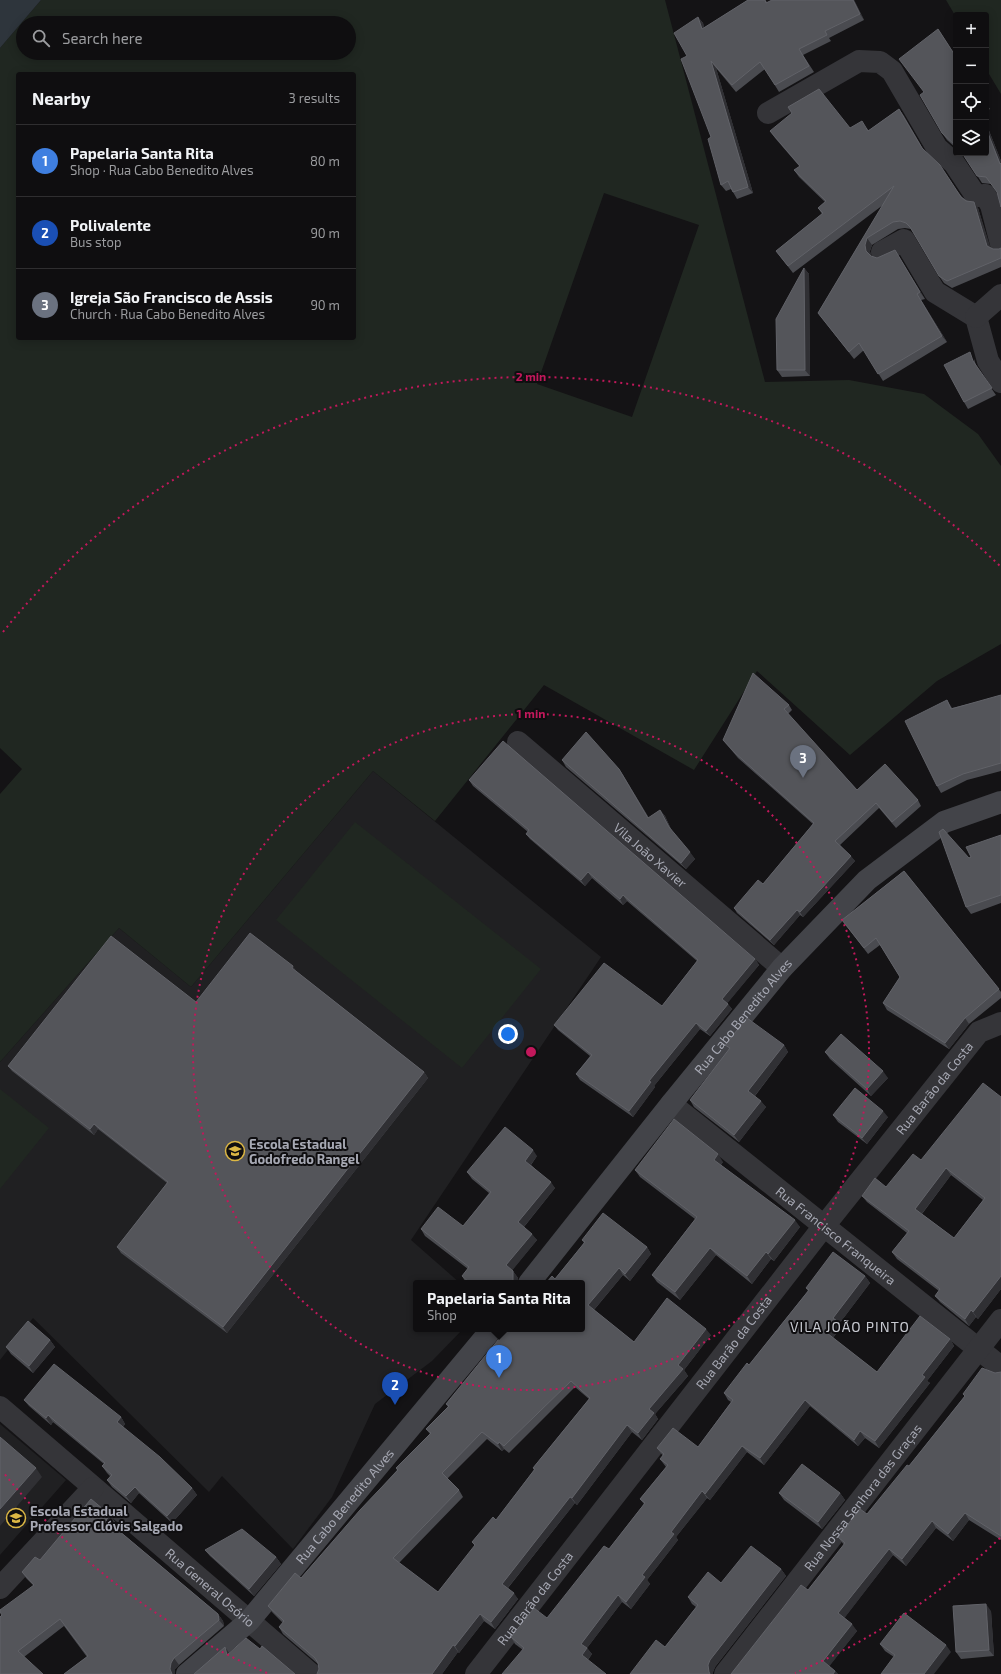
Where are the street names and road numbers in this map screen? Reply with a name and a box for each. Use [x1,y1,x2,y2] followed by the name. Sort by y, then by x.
[610,819,690,891] street label: Vila João Xavier
[691,955,795,1077] street label: Rua Cabo Benedito Alves
[892,1038,976,1138] street label: Rua Barão da Costa
[773,1183,899,1288] street label: Rua Francisco Franqueira
[692,1292,775,1392] street label: Rua Barão da Costa
[800,1421,925,1574] street label: Rua Nossa Senhora das Graças
[292,1445,397,1567] street label: Rua Cabo Benedito Alves
[162,1545,258,1630] street label: Rua General Osório
[493,1548,576,1648] street label: Rua Barão da Costa

